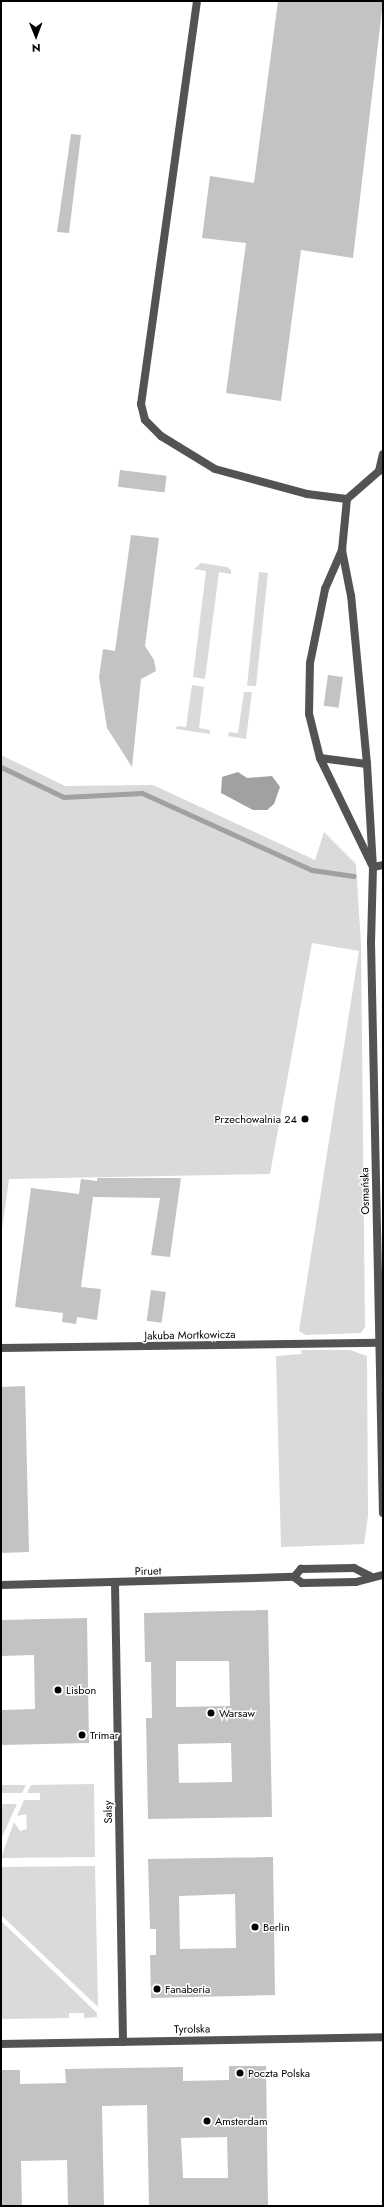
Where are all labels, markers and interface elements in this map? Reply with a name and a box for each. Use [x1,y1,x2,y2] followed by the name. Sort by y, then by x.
[16,16,56,56] north arrow
[32,40,41,56] text: N
[214,1112,297,1126] place label: Przechowalnia 24
[300,1114,310,1124] marker: Przechowalnia 24
[358,1167,372,1215] street label: Osmańska
[144,1328,236,1342] street label: Jakuba Mortkowicza
[135,1564,161,1578] street label: Piruet
[66,1683,96,1697] place label: Lisbon
[53,1685,63,1695] marker: Lisbon
[219,1706,255,1720] place label: Warsaw
[206,1708,216,1718] marker: Warsaw
[90,1728,119,1742] place label: Trimar
[77,1730,87,1740] marker: Trimar
[101,1800,115,1824] street label: Salsy
[263,1920,290,1934] place label: Berlin
[250,1922,260,1932] marker: Berlin
[165,1982,210,1996] place label: Fanaberia
[152,1984,162,1994] marker: Fanaberia
[174,2022,210,2036] street label: Tyrolska
[248,2066,310,2080] place label: Poczta Polska
[235,2068,245,2078] marker: Poczta Polska
[215,2114,267,2128] place label: Amsterdam
[202,2116,212,2126] marker: Amsterdam

